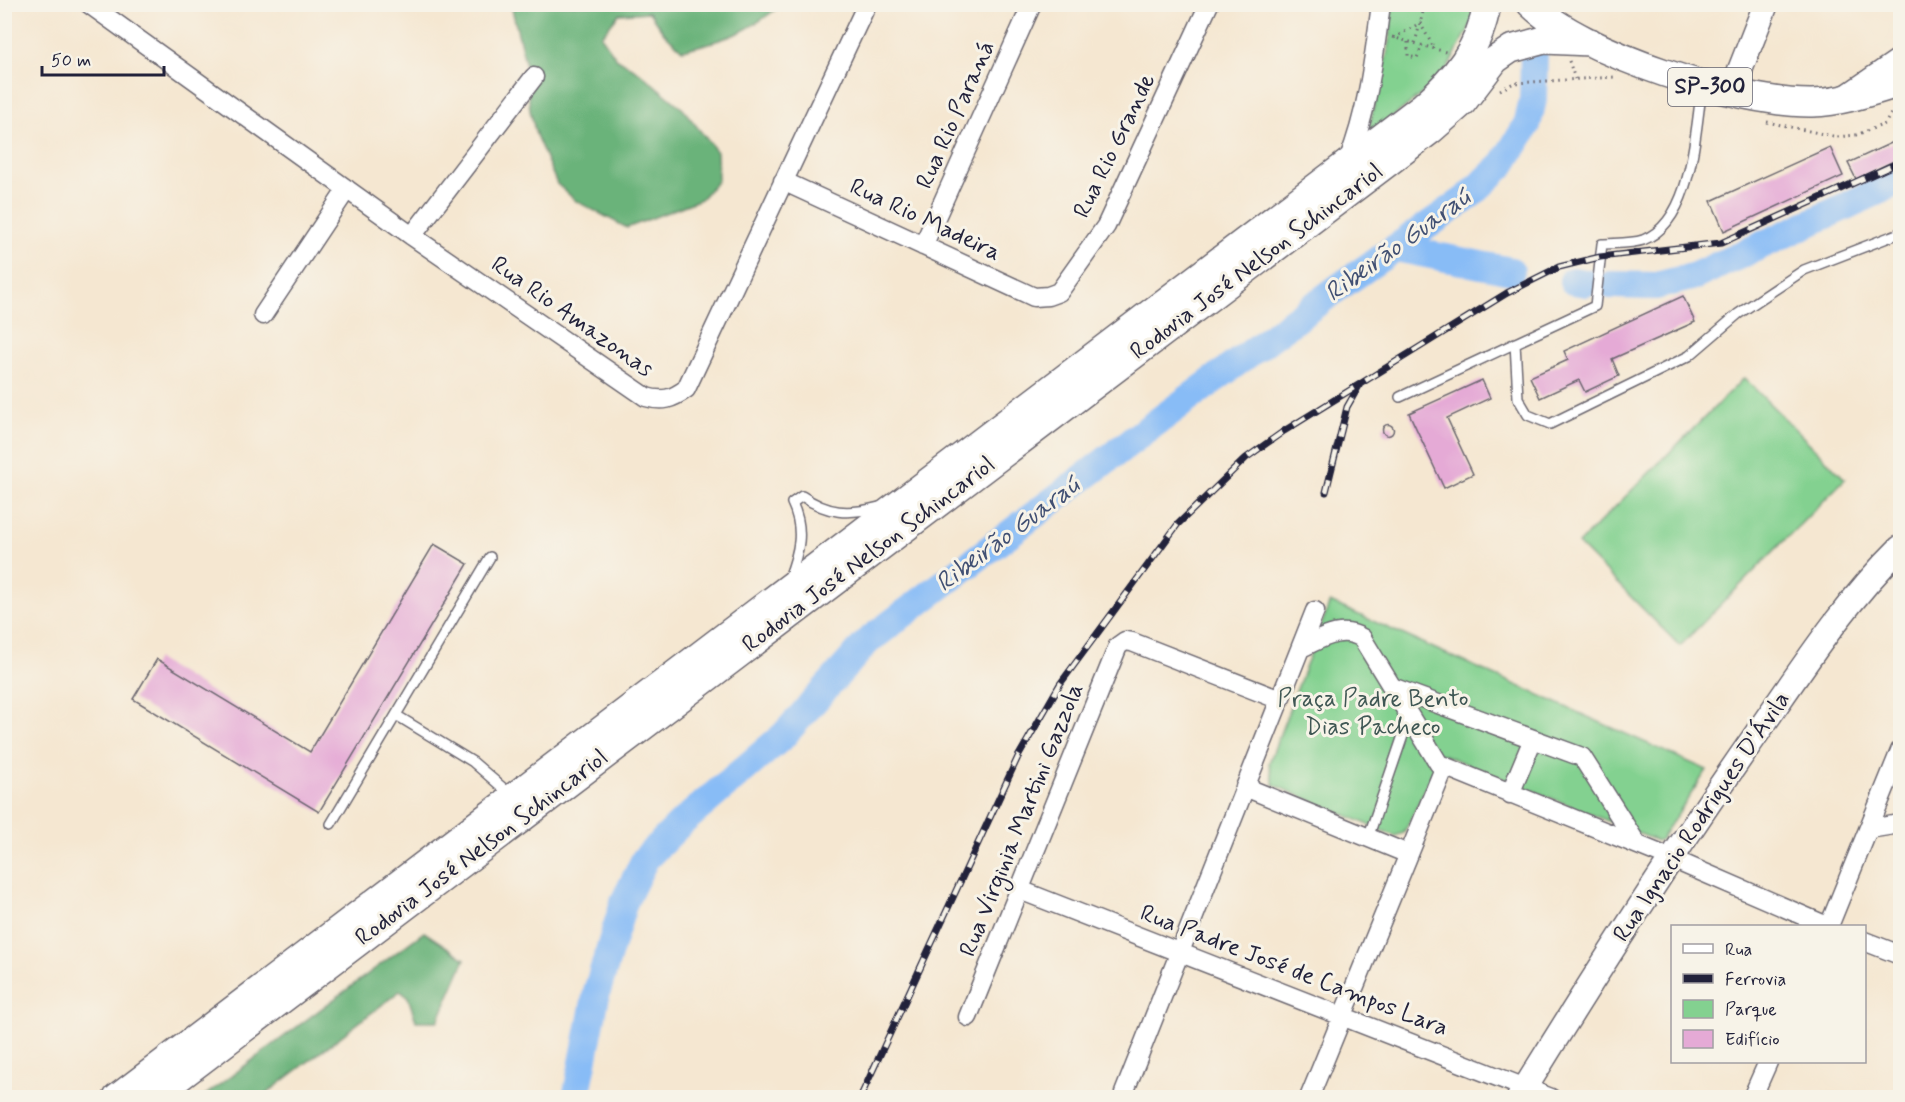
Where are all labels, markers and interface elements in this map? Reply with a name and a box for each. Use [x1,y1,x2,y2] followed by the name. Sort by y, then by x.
[909,36,1003,194] street label: Rua Rio Paraná
[42,39,164,77] scale bar
[51,49,91,73] text: 50 m
[1668,68,1752,106] road number: SP-300
[1067,69,1163,223] street label: Rua Rio Grande
[1124,157,1390,367] street label: Rodovia José Nelson Schincariol
[845,171,1005,269] street label: Rua Rio Madeira
[1318,180,1479,310] water label: Ribeirão Guaraú
[485,249,660,385] street label: Rua Rio Amazonas
[736,450,1002,660] street label: Rodovia José Nelson Schincariol
[929,468,1089,600] water label: Ribeirão Guaraú
[953,679,1093,962] street label: Rua Virginia Martini Gazzola
[1277,684,1469,743] park label: Praça Padre Bento Dias Pacheco
[1606,685,1798,949] street label: Rua Ignacio Rodrigues D'Ávila
[349,743,615,953] street label: Rodovia José Nelson Schincariol
[1136,898,1452,1044] street label: Rua Padre José de Campos Lara
[1671,925,1866,1063] legend
[1725,968,1786,992] text: Ferrovia
[1725,998,1777,1022] text: Parque
[1725,1028,1780,1052] text: Edifício

